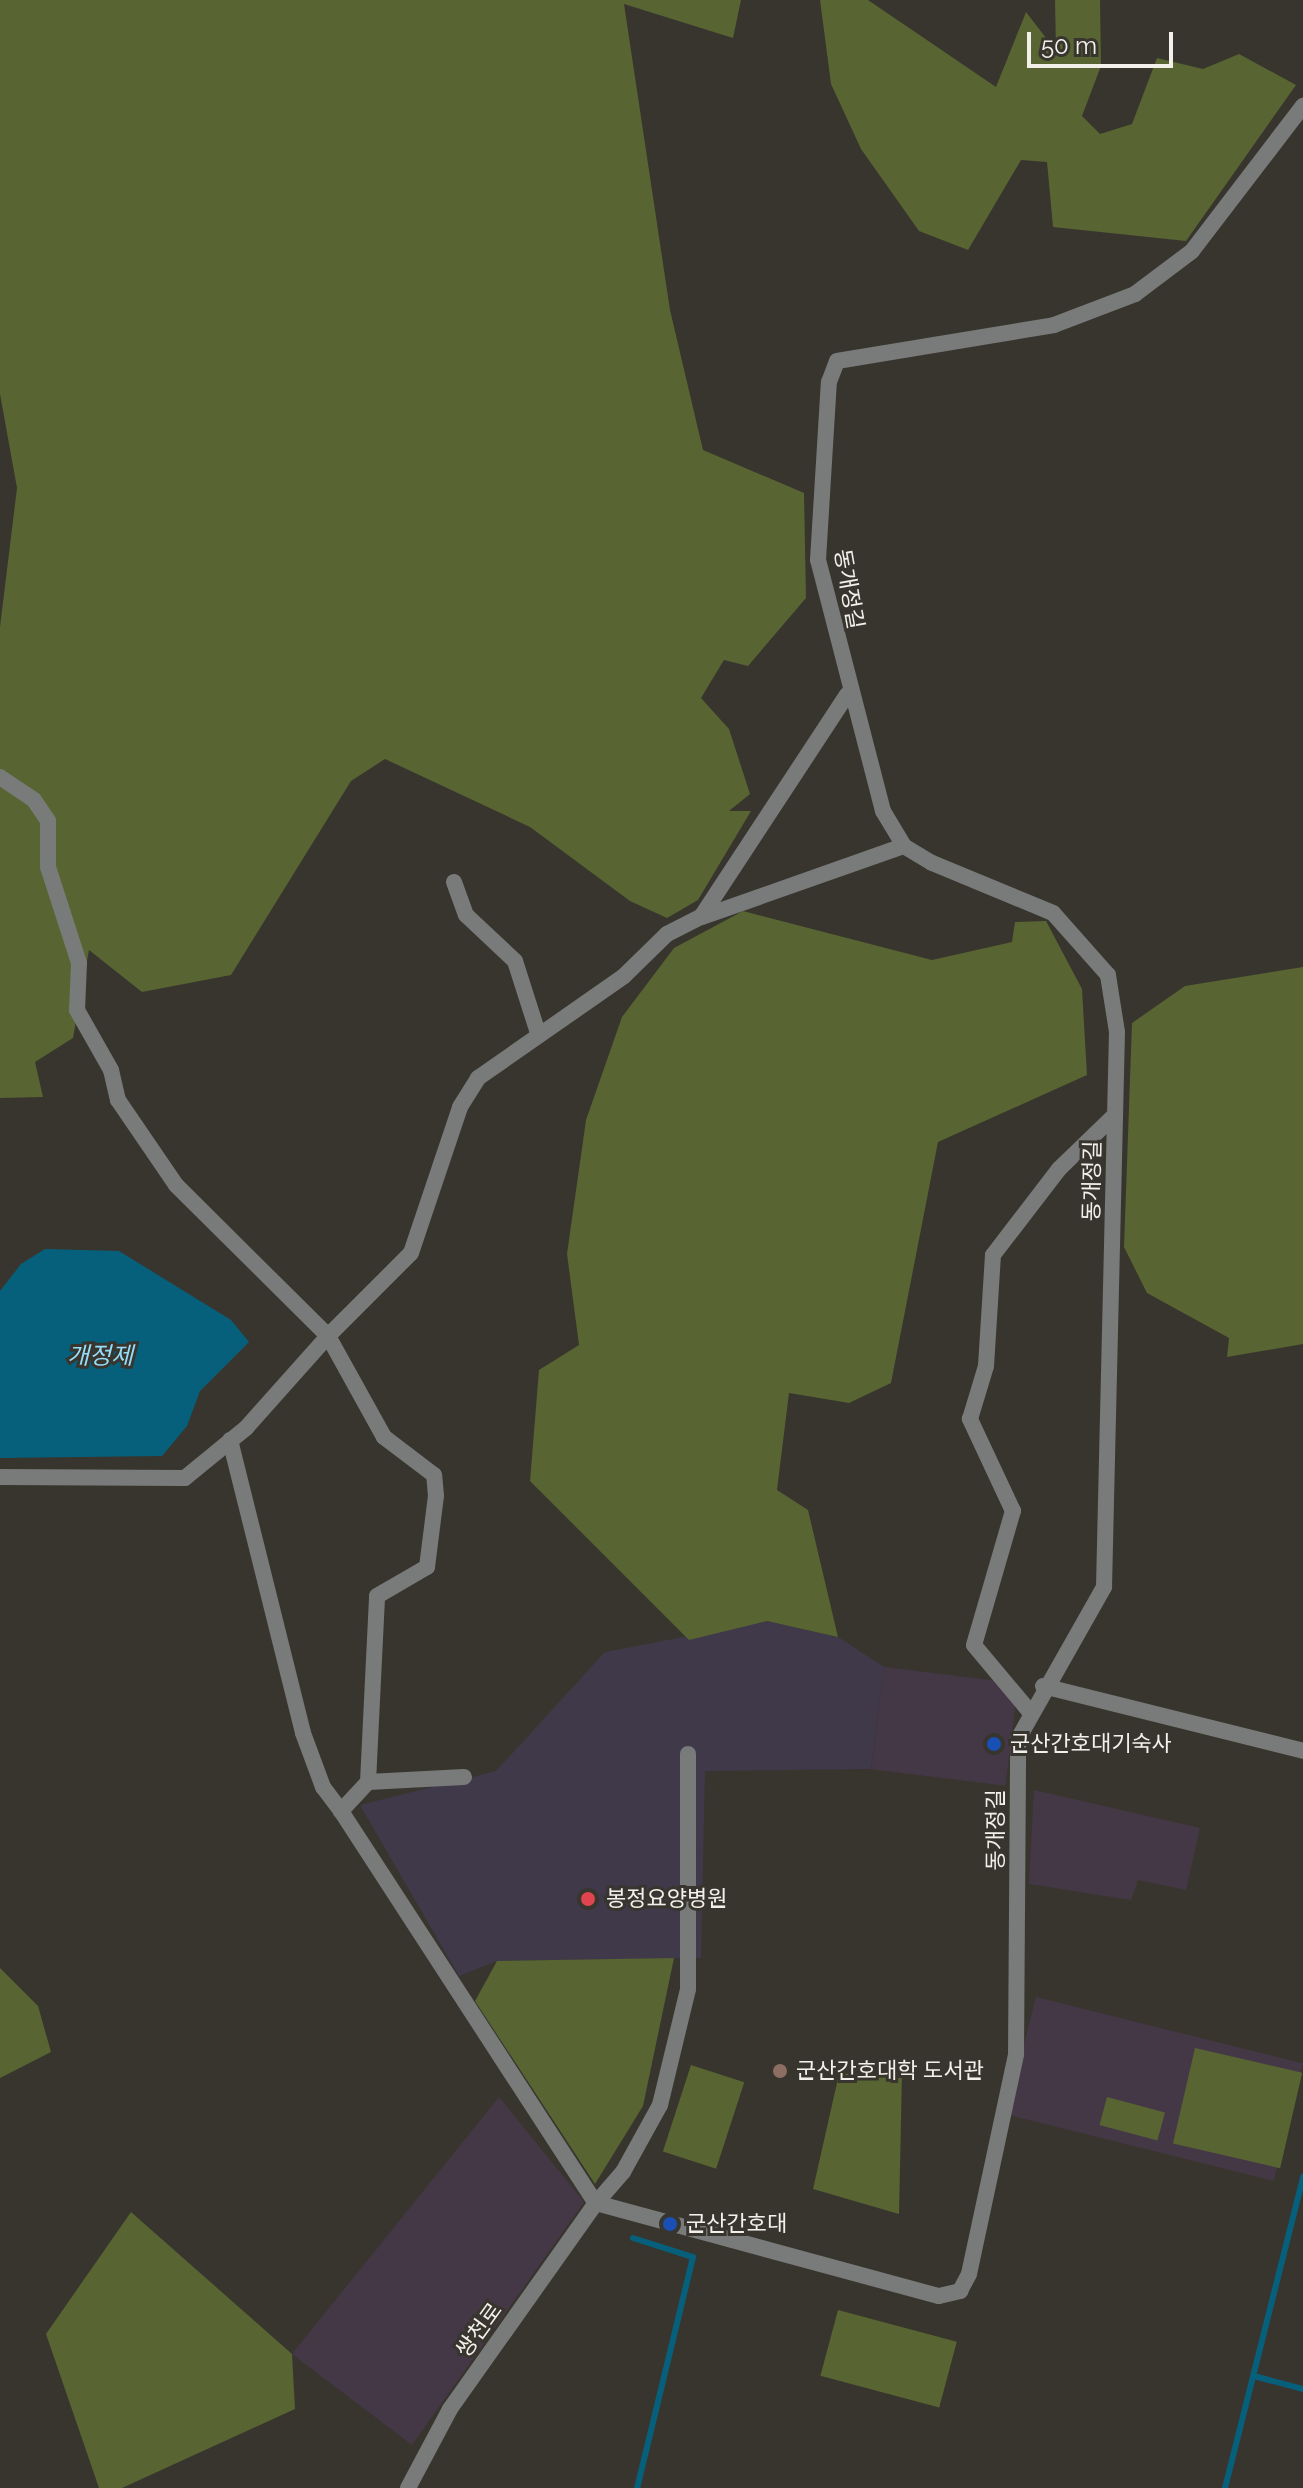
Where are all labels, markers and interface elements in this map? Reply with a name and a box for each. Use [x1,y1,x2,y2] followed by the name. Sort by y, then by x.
[1031,16,1177,66] scale bar
[1041,31,1097,60] text: 50 m
[829,547,869,631] street label: 동개정길
[1078,1140,1106,1222] street label: 동개정길
[67,1342,133,1370] water label: 개정제
[1010,1731,1172,1757] place label: 군산간호대기숙사
[985,1735,1003,1753] marker: 군산간호대기숙사
[983,1790,1009,1870] street label: 동개정길
[606,1886,727,1912] place label: 봉정요양병원
[577,1888,599,1910] marker: 봉정요양병원
[796,2058,984,2084] place label: 군산간호대학 도서관
[771,2062,789,2080] marker: 군산간호대학 도서관
[686,2211,787,2237] place label: 군산간호대
[661,2215,679,2233] marker: 군산간호대
[450,2298,508,2362] street label: 쌍천로

